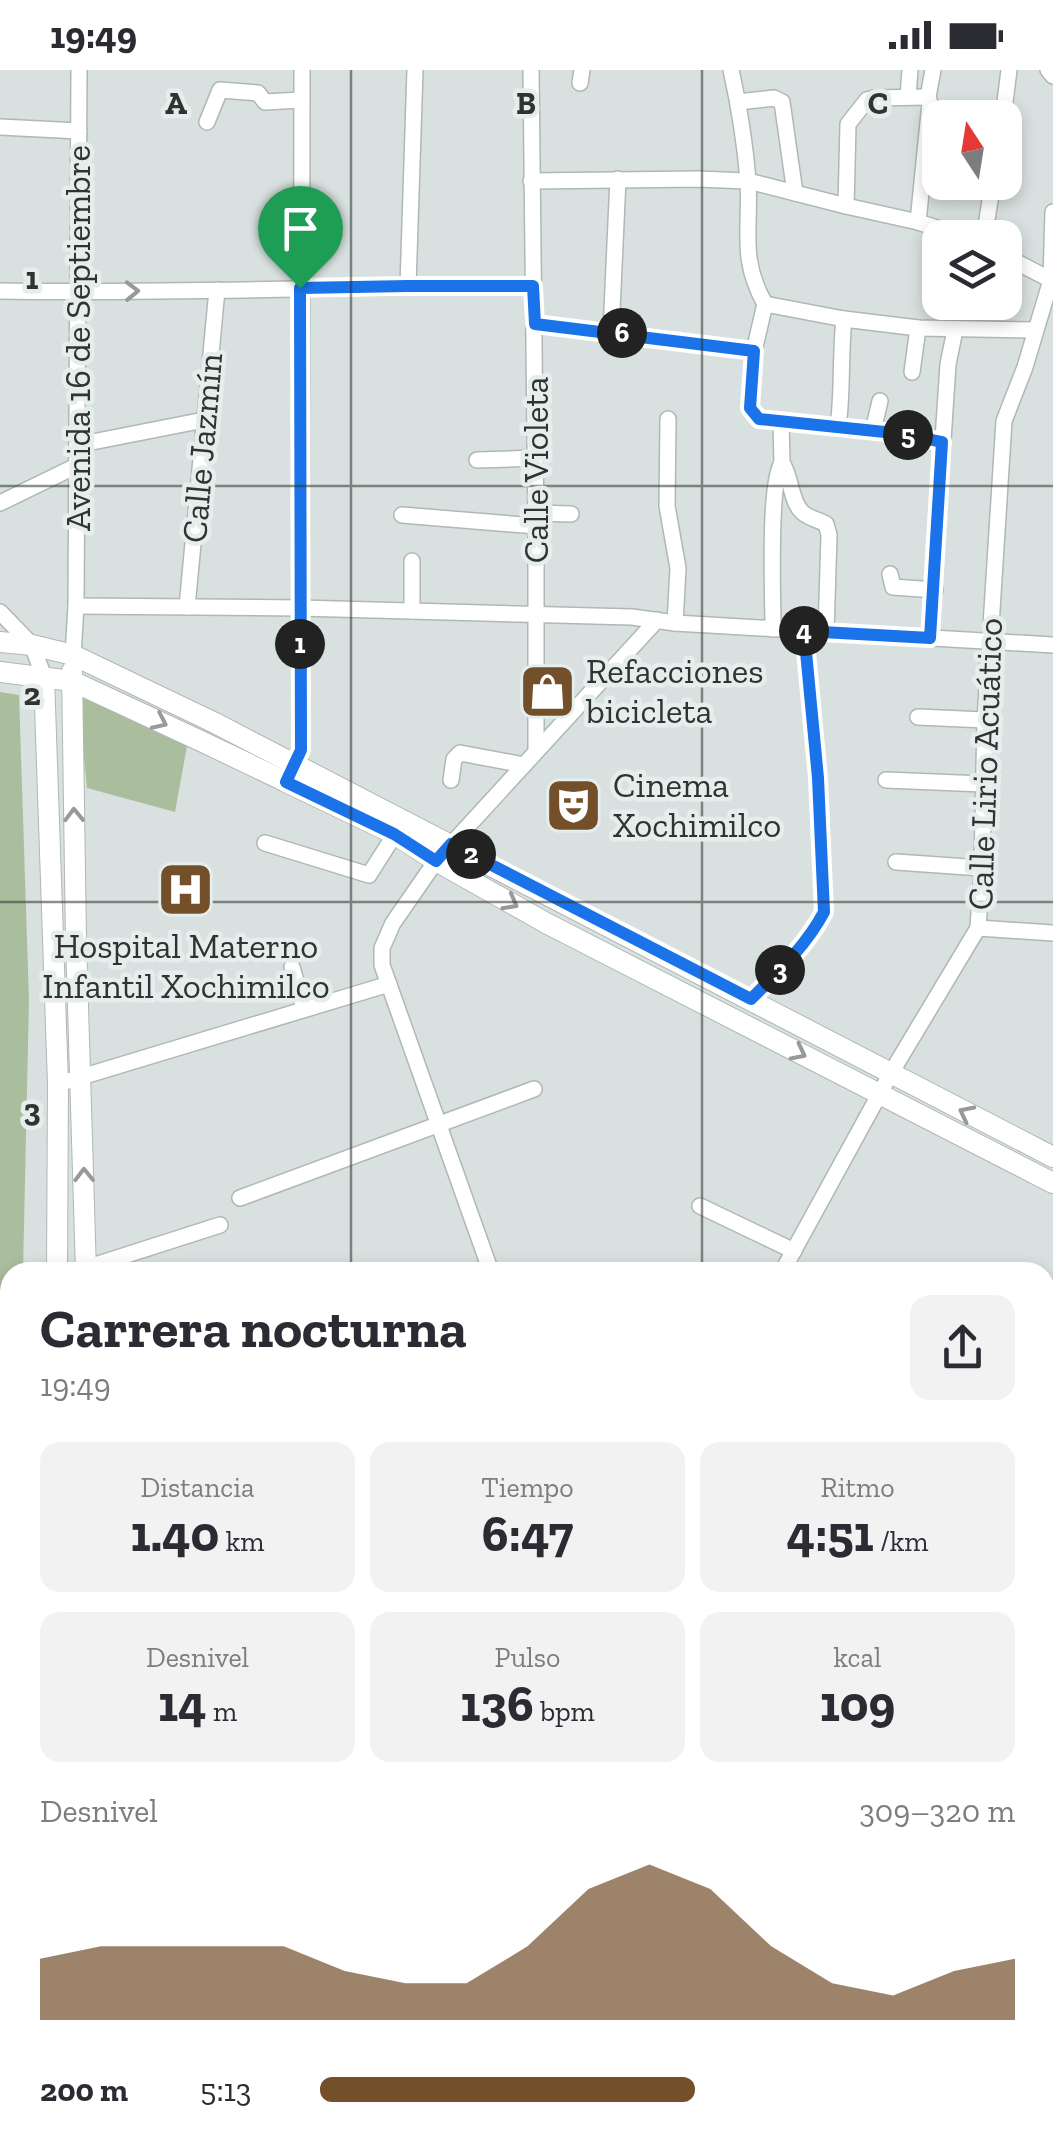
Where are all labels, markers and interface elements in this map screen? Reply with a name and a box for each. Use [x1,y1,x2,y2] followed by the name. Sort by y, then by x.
[50,12,137,58] text: 19:49
[165,84,187,122] text: A
[516,84,536,122] text: B
[868,84,888,122] text: C
[922,100,1022,200] north arrow
[922,100,1022,320] map controls
[57,145,99,531] street label: Avenida 16 de Septiembre
[258,186,343,289] pin
[273,201,328,256] icon: arrive
[922,220,1022,320] button: layers
[26,259,39,297] text: 1
[125,281,141,302] one-way arrow
[597,308,647,358] pin: 6
[614,316,630,349] text: 6
[173,351,231,545] street label: Calle Jazmín
[515,377,557,563] street label: Calle Violeta
[883,410,933,460] pin: 5
[901,418,915,451] text: 5
[779,606,829,656] pin: 4
[796,614,812,647] text: 4
[959,617,1011,911] street label: Calle Lirio Acuático
[275,619,325,669] pin: 1
[294,627,306,660] text: 1
[585,650,764,732] place label: Refacciones bicicleta
[517,661,577,721] shop icon: Refacciones bicicleta
[23,675,41,713] text: 2
[150,710,168,730] one-way arrow
[613,764,781,846] place label: Cinema Xochimilco
[544,775,604,835] theatre icon: Cinema Xochimilco
[63,807,84,823] one-way arrow
[446,829,496,879] pin: 2
[463,837,479,870] text: 2
[156,860,216,920] hospital icon: Hospital Materno Infantil Xochimilco
[500,891,518,910] one-way arrow
[42,925,330,1007] place label: Hospital Materno Infantil Xochimilco
[755,945,805,995] pin: 3
[773,953,787,986] text: 3
[788,1041,806,1060] one-way arrow
[23,1091,41,1129] text: 3
[959,1106,977,1125] one-way arrow
[73,1167,94,1183] one-way arrow
[40,1295,467,1361] text: Carrera nocturna
[910,1295,1015,1400] button: share
[40,1366,111,1404] text: 19:49
[140,1471,255,1504] text: Distancia
[481,1471,574,1504] text: Tiempo
[820,1471,895,1504] text: Ritmo
[131,1504,219,1564] text: 1.40
[482,1504,573,1564] text: 6:47
[787,1504,874,1564] text: 4:51
[219,1525,265,1558] text: km
[874,1525,928,1558] text: /km
[146,1641,249,1674] text: Desnivel
[495,1641,560,1674] text: Pulso
[834,1641,882,1674] text: kcal
[158,1674,207,1734] text: 14
[460,1674,534,1734] text: 136
[820,1674,895,1734] text: 109
[207,1695,237,1728] text: m
[534,1695,595,1728] text: bpm
[40,1792,158,1830] text: Desnivel
[859,1792,1015,1830] text: 309–320 m
[40,2071,128,2109] text: 200 m
[200,2071,252,2109] text: 5:13

